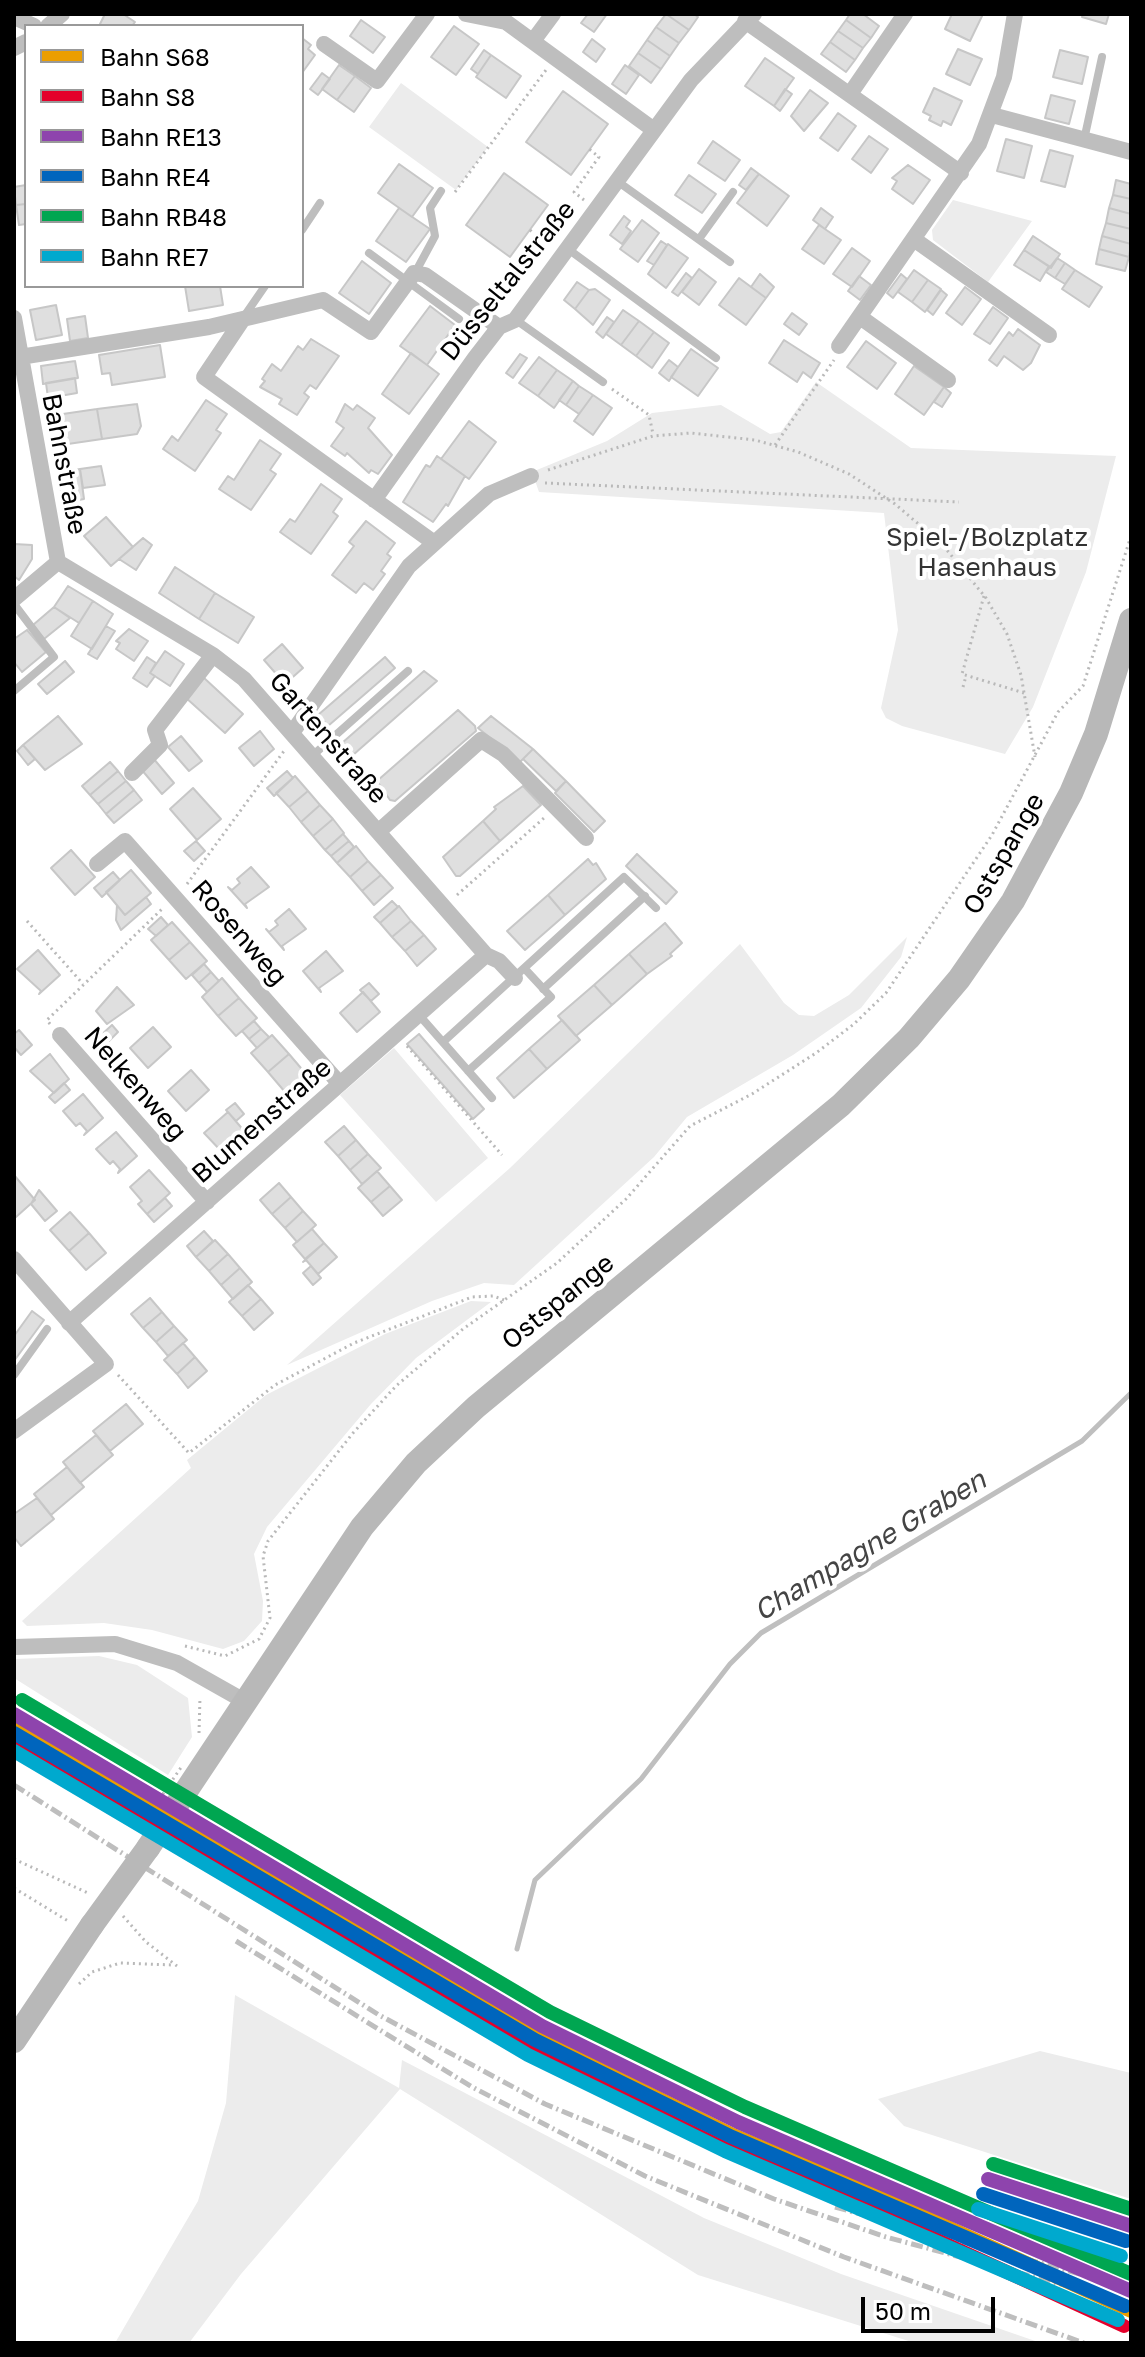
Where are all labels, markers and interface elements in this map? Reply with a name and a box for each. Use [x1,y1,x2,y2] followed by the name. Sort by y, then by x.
[24,24,304,288] legend
[100,42,210,71] text: Bahn S68
[100,82,195,111] text: Bahn S8
[100,122,222,151] text: Bahn RE13
[100,162,211,191] text: Bahn RE4
[434,195,582,367] street label: Düsseltalstraße
[100,202,227,231] text: Bahn RB48
[100,242,209,271] text: Bahn RE7
[35,391,93,537] street label: Bahnstraße
[886,522,1088,584] park label: Spiel-/Bolzplatz Hasenhaus
[262,666,394,810] street label: Gartenstraße
[957,788,1051,920] street label: Ostspange
[185,874,293,992] street label: Rosenweg
[77,1021,193,1147] street label: Nelkenweg
[186,1052,338,1190] street label: Blumenstraße
[496,1247,620,1357] street label: Ostspange
[748,1463,992,1629] water label: Champagne Graben
[865,2281,999,2331] scale bar
[875,2296,931,2325] text: 50 m

